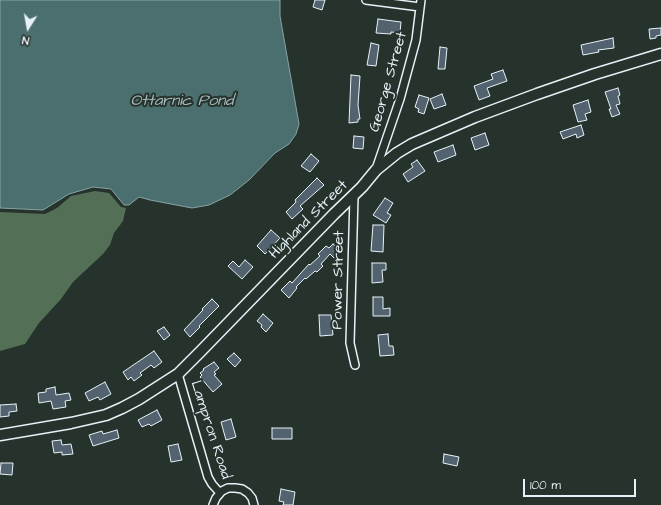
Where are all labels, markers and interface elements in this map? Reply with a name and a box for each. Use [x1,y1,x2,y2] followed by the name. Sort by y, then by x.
[8,8,48,48] north arrow
[366,30,412,134] street label: George Street
[21,32,30,48] text: N
[131,92,233,112] water label: Ottarnic Pond
[266,177,352,263] street label: Highland Street
[329,230,349,330] street label: Power Street
[186,378,234,482] street label: Lampron Road
[525,471,638,497] scale bar
[530,477,561,494] text: 100 m

